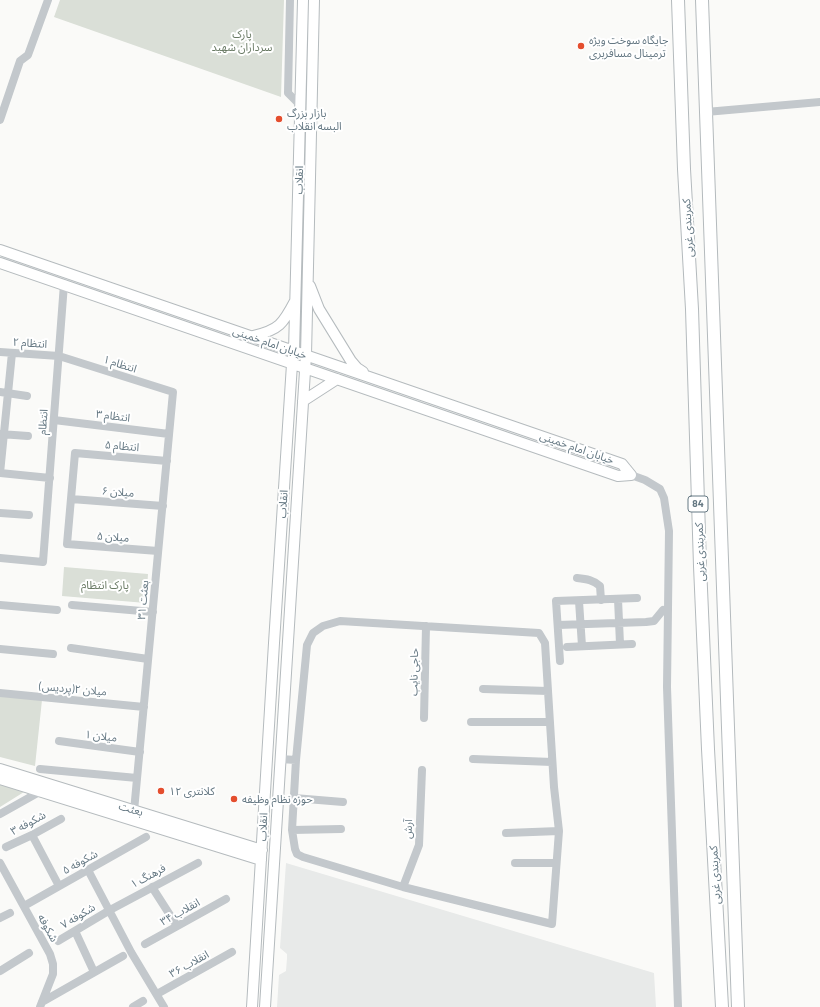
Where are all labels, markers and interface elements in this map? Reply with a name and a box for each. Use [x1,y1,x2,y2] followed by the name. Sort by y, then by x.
[212,27,272,53] park label: پارک سرداران شهید
[589,33,669,59] place label: جایگاه سوخت ویژه ترمینال مسافربری
[576,41,586,51] marker: جایگاه سوخت ویژه ترمینال مسافربری
[287,106,342,132] place label: بازار بزرگ البسه انقلاب
[274,114,284,124] marker: بازار بزرگ البسه انقلاب
[292,166,306,194] street label: انقلاب
[680,198,696,258] street label: کمربندی غربی
[231,324,309,362] street label: خیابان امام خمینی
[12,335,48,351] street label: انتظام ۲
[102,352,138,376] street label: انتظام ۱
[95,407,131,425] street label: انتظام ۳
[36,409,50,435] street label: انتظام
[538,429,616,467] street label: خیابان امام خمینی
[104,438,140,454] street label: انتظام ۵
[101,484,135,500] street label: میلان ۶
[275,489,291,519] street label: انقلاب
[688,496,708,512] road number: 84
[692,522,708,582] street label: کمربندی غربی
[96,529,130,545] street label: میلان ۵
[81,578,129,592] park label: پارک انتظام
[135,580,151,620] street label: بعثت ۳۱
[407,648,421,696] street label: حاجی نایب
[39,679,107,699] street label: میلان ۲(پردیس)
[84,727,118,745] street label: میلان ۱
[169,784,215,798] place label: کلانتری ۱۲
[156,786,166,796] marker: کلانتری ۱۲
[242,792,313,806] place label: حوزه نظام وظیفه
[229,794,239,804] marker: حوزه نظام وظیفه
[117,799,145,819] street label: بعثت
[8,808,48,838] street label: شکوفه ۳
[256,812,270,842] street label: انقلاب
[401,819,415,839] street label: آرش
[707,845,723,905] street label: کمربندی غربی
[60,847,100,877] street label: شکوفه ۵
[128,861,168,891] street label: فرهنگ ۱
[158,896,202,928] street label: انقلاب ۳۴
[58,901,98,931] street label: شکوفه ۷
[35,912,61,944] street label: شکوفه
[167,948,211,980] street label: انقلاب ۳۶

